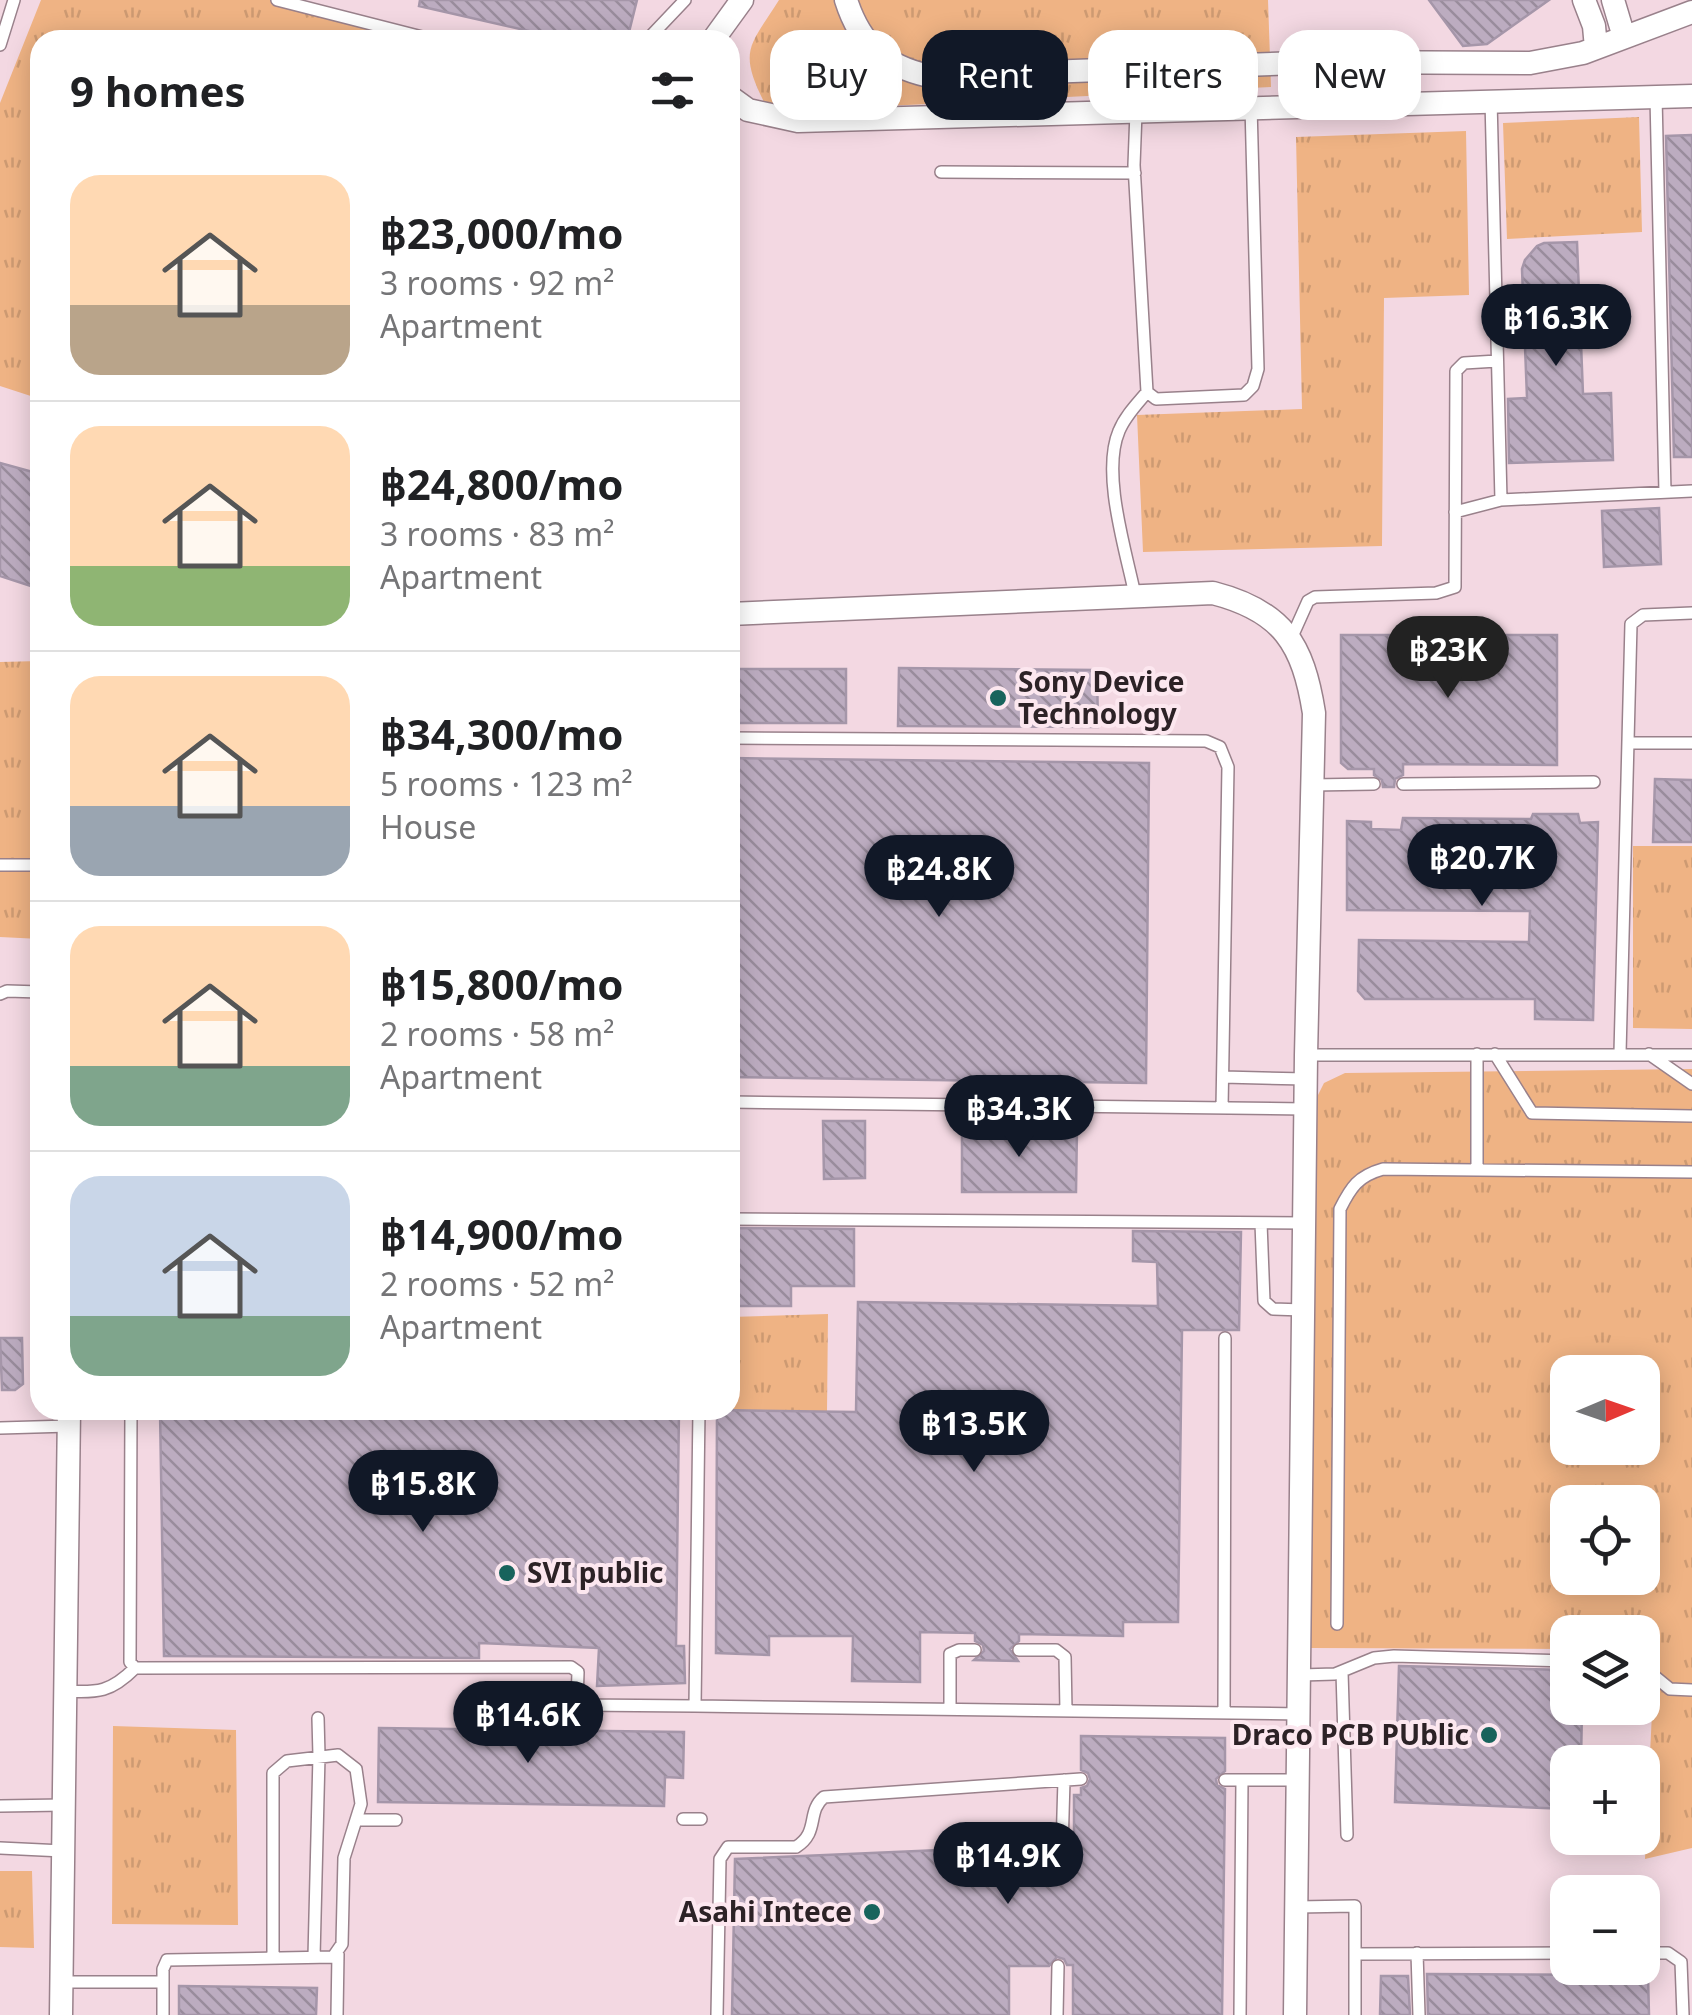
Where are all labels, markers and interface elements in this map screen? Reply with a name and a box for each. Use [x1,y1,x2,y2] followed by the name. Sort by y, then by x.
[770,30,902,120] chip: Buy
[922,30,1068,120] chip: Rent
[1088,30,1258,120] chip: Filters
[1278,30,1421,120] chip: New
[70,62,246,119] text: 9 homes
[645,63,700,118] icon: filters
[380,204,623,261] text: ฿23,000/mo
[150,215,270,335] icon: home
[380,261,614,304] text: 3 rooms · 92 m²
[1475,284,1637,369] pin: ฿16.3K
[1503,295,1609,338] text: ฿16.3K
[380,304,542,347] text: Apartment
[380,455,623,512] text: ฿24,800/mo
[150,466,270,586] icon: home
[380,512,614,555] text: 3 rooms · 83 m²
[380,555,542,598] text: Apartment
[1389,616,1507,701] pin: ฿23K
[1409,627,1487,670] text: ฿23K
[1018,662,1185,732] place label: Sony Device Technology
[987,687,1009,709] marker: Sony Device Technology
[380,705,623,762] text: ฿34,300/mo
[150,716,270,836] icon: home
[380,762,633,805] text: 5 rooms · 123 m²
[380,805,476,848] text: House
[1401,824,1563,909] pin: ฿20.7K
[858,835,1020,920] pin: ฿24.8K
[1429,835,1535,878] text: ฿20.7K
[886,846,992,889] text: ฿24.8K
[380,955,623,1012] text: ฿15,800/mo
[150,966,270,1086] icon: home
[380,1012,614,1055] text: 2 rooms · 58 m²
[380,1055,542,1098] text: Apartment
[938,1075,1100,1160] pin: ฿34.3K
[966,1086,1072,1129] text: ฿34.3K
[380,1205,623,1262] text: ฿14,900/mo
[150,1216,270,1336] icon: home
[380,1262,614,1305] text: 2 rooms · 52 m²
[380,1305,542,1348] text: Apartment
[1550,1355,1660,1465] north arrow
[1550,1355,1660,1985] map controls
[893,1390,1055,1475] pin: ฿13.5K
[921,1401,1027,1444] text: ฿13.5K
[342,1450,504,1535] pin: ฿15.8K
[370,1461,476,1504] text: ฿15.8K
[1550,1485,1660,1595] button: locate
[527,1553,664,1591] place label: SVI public
[496,1562,518,1584] marker: SVI public
[1550,1615,1660,1725] button: layers
[447,1681,609,1766] pin: ฿14.6K
[475,1692,581,1735] text: ฿14.6K
[1232,1715,1469,1753] place label: Draco PCB PUblic
[1478,1724,1500,1746] marker: Draco PCB PUblic
[1550,1745,1660,1855] button: +
[927,1822,1089,1907] pin: ฿14.9K
[955,1833,1061,1876] text: ฿14.9K
[1550,1875,1660,1985] button: −
[679,1892,852,1930] place label: Asahi Intece
[861,1901,883,1923] marker: Asahi Intece

